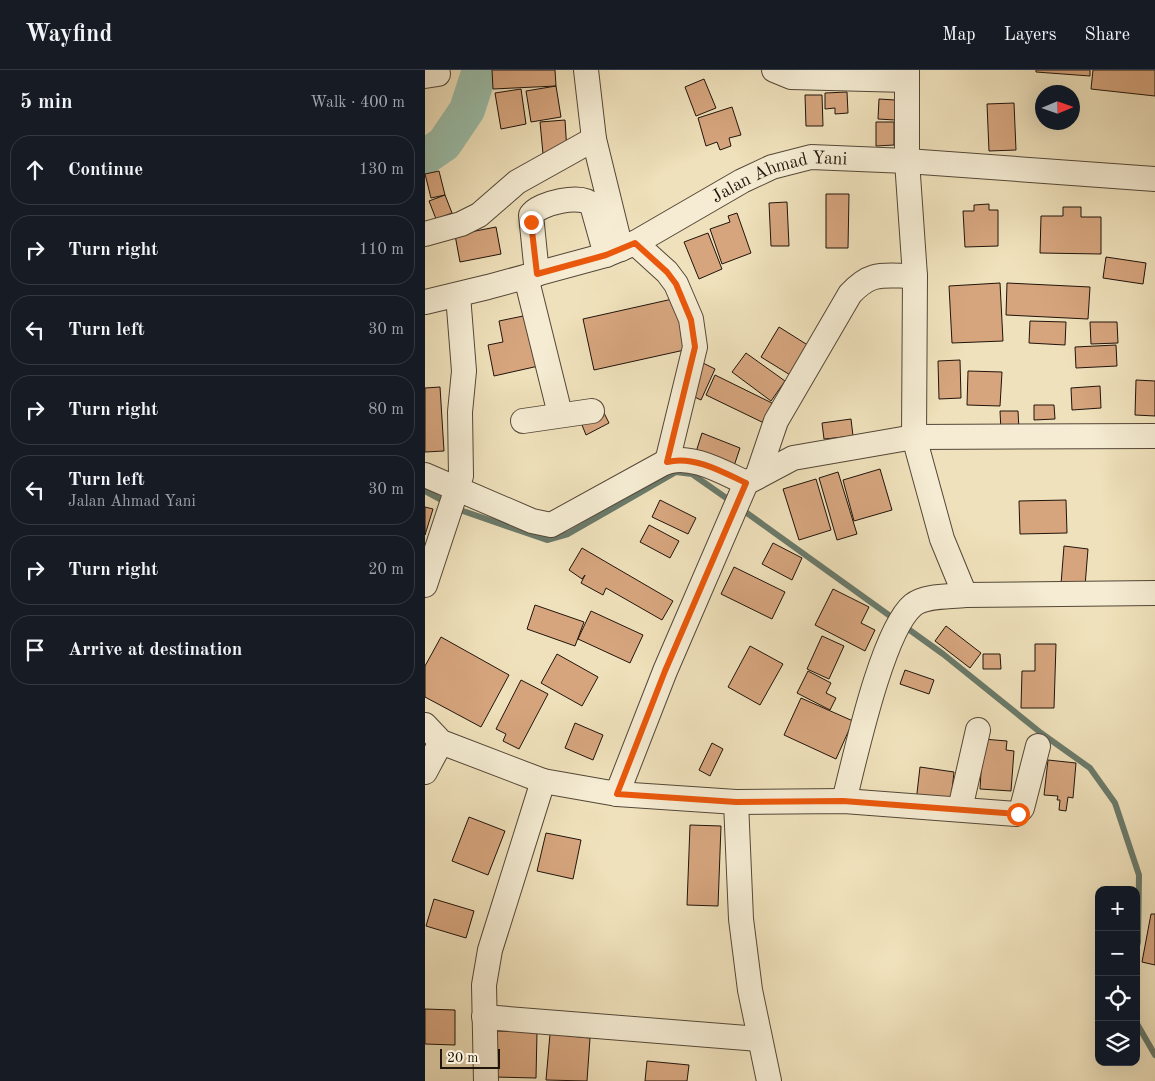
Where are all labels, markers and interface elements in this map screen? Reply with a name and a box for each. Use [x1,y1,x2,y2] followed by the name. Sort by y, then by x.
[25,23,112,47] text: Wayfind
[942,26,976,44] text: Map
[1004,26,1056,44] text: Layers
[1084,26,1130,44] text: Share
[1035,85,1080,130] north arrow
[20,92,73,113] text: 5 min
[310,95,405,111] text: Walk · 400 m
[709,149,848,207] street label: Jalan Ahmad Yani
[21,156,49,184] icon: ahead
[68,161,143,180] text: Continue
[359,162,404,178] text: 130 m
[520,211,543,234] route end
[21,236,49,264] icon: right
[68,241,158,260] text: Turn right
[359,242,404,258] text: 110 m
[21,316,49,344] icon: left
[68,321,145,340] text: Turn left
[368,322,404,338] text: 30 m
[21,396,49,424] icon: right
[68,401,158,420] text: Turn right
[368,402,404,418] text: 80 m
[68,471,145,490] text: Turn left
[21,476,49,504] icon: left
[368,482,404,498] text: 30 m
[68,494,196,510] text: Jalan Ahmad Yani
[21,556,49,584] icon: right
[68,561,158,580] text: Turn right
[368,562,404,578] text: 20 m
[21,636,49,664] icon: arrive
[68,641,242,660] text: Arrive at destination
[1007,803,1030,826] route start
[1095,886,1140,1066] map controls
[1095,886,1140,931] button: +
[1095,931,1140,976] button: −
[1095,976,1140,1021] button: locate
[1095,1021,1140,1066] button: layers
[440,1046,500,1069] scale bar
[447,1051,478,1065] text: 20 m

